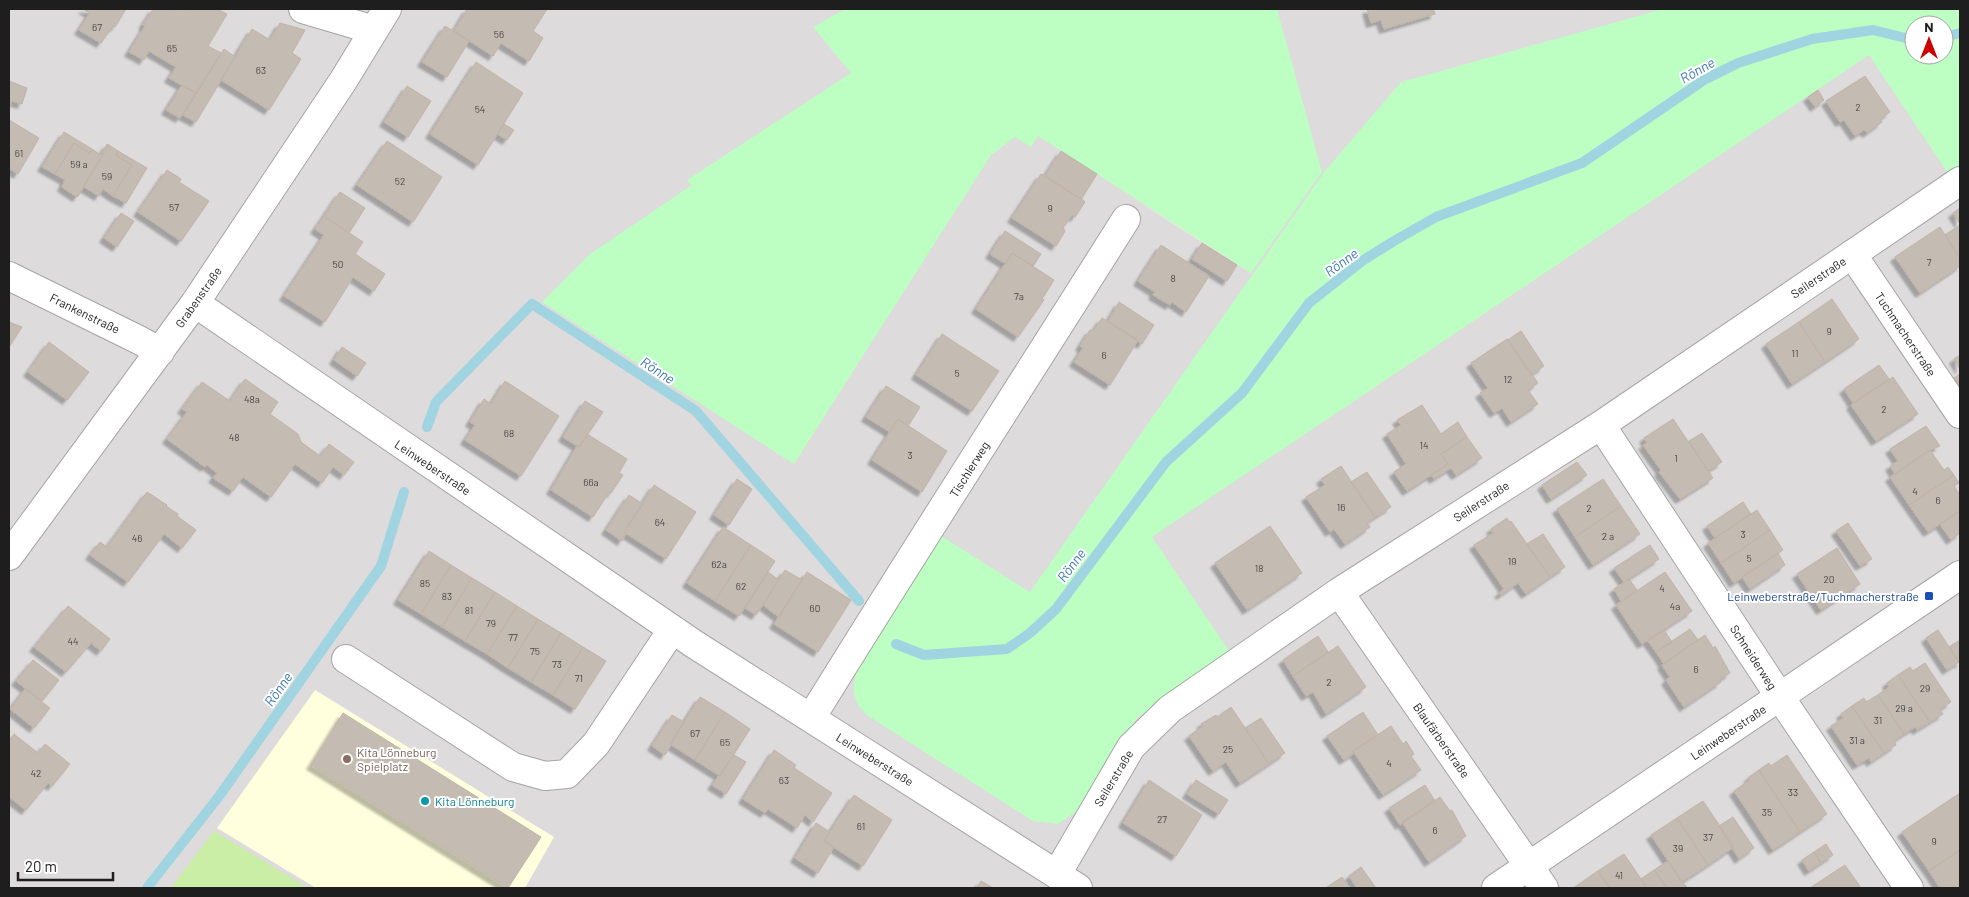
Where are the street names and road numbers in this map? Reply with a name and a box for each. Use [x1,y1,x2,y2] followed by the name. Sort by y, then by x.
[1788,253,1848,301] street label: Seilerstraße
[172,264,224,330] street label: Grabenstraße
[1873,289,1939,379] street label: Tuchmacherstraße
[48,290,122,336] street label: Frankenstraße
[392,436,474,498] street label: Leinweberstraße
[946,438,992,500] street label: Tischlerweg
[1451,478,1511,524] street label: Seilerstraße
[1728,622,1780,692] street label: Schneiderweg
[1411,700,1473,780] street label: Blaufärberstraße
[1687,701,1769,763] street label: Leinweberstraße
[834,730,916,788] street label: Leinweberstraße
[1091,747,1135,809] street label: Seilerstraße

